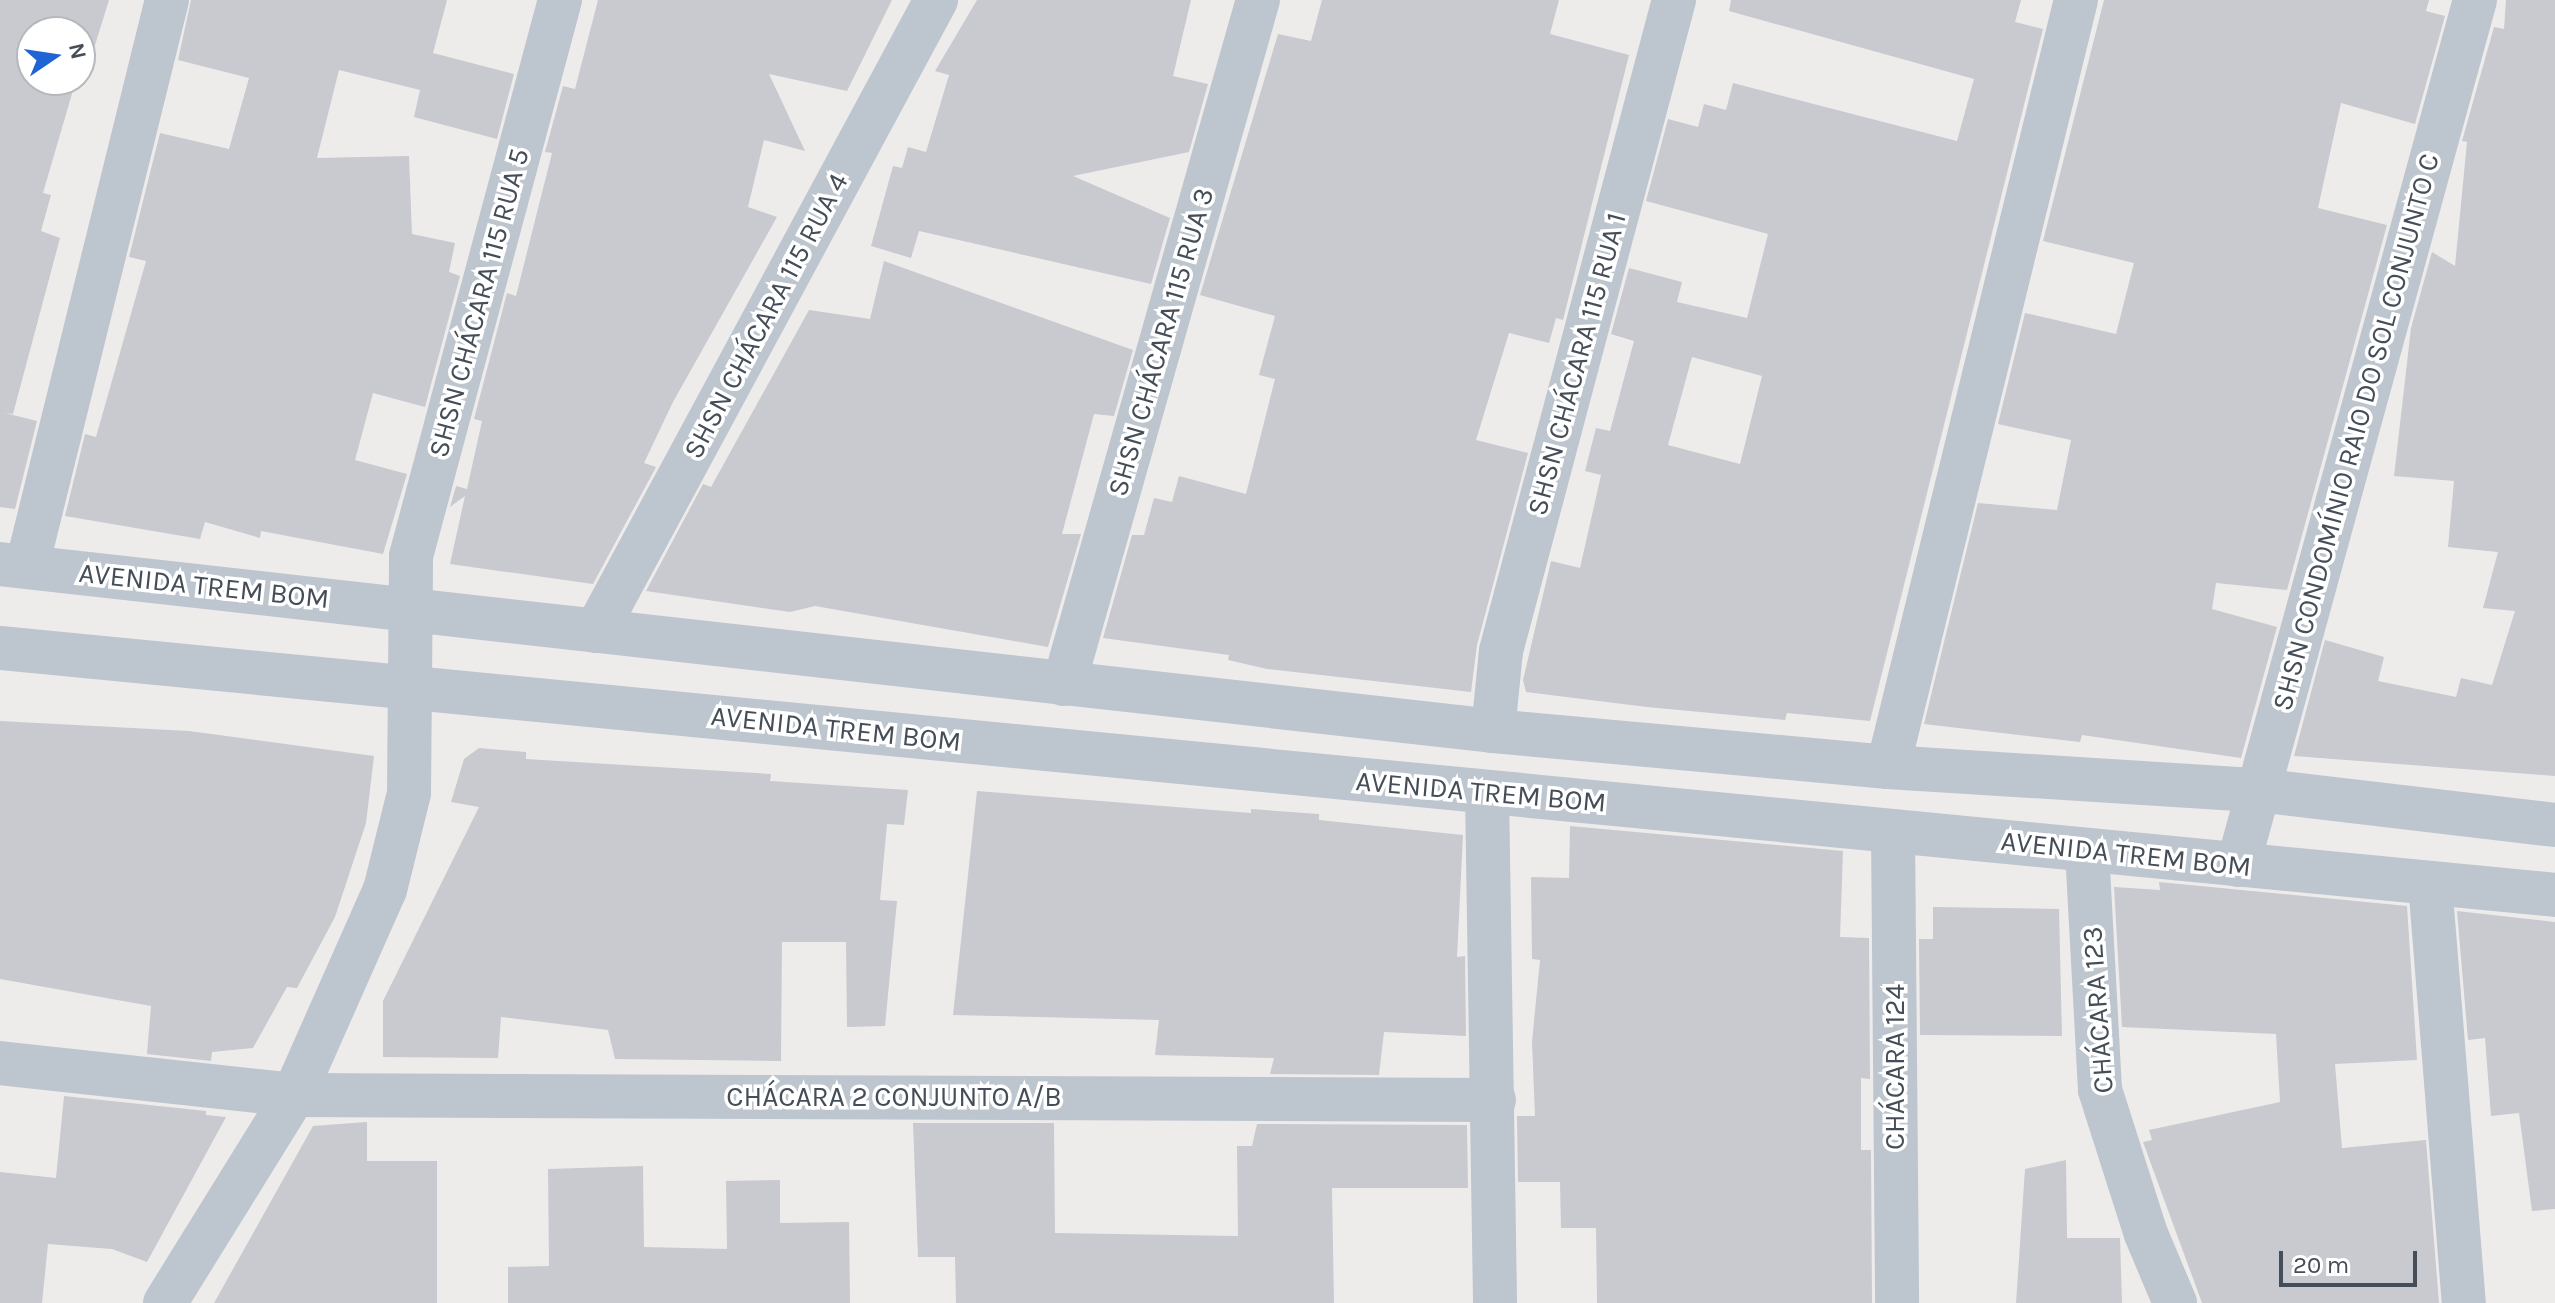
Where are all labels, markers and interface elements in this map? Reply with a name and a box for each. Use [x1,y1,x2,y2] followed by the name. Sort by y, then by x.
[16,16,96,96] north arrow
[63,40,92,62] text: N
[422,145,536,461] street label: SHSN CHÁCARA 115 RUA 5
[2265,150,2447,714] street label: SHSN CONDOMÍNIO RAIO DO SOL CONJUNTO C
[676,168,856,464] street label: SHSN CHÁCARA 115 RUA 4
[1101,184,1221,500] street label: SHSN CHÁCARA 115 RUA 3
[1520,209,1634,519] street label: SHSN CHÁCARA 115 RUA 1
[77,556,331,616] street label: AVENIDA TREM BOM
[709,699,963,759] street label: AVENIDA TREM BOM
[1354,764,1608,820] street label: AVENIDA TREM BOM
[1999,824,2253,884] street label: AVENIDA TREM BOM
[2075,925,2121,1095] street label: CHÁCARA 123
[1878,984,1912,1150] street label: CHÁCARA 124
[726,1080,1062,1114] street label: CHÁCARA 2 CONJUNTO A/B
[2283,1235,2421,1285] scale bar
[2293,1251,2349,1279] text: 20 m

